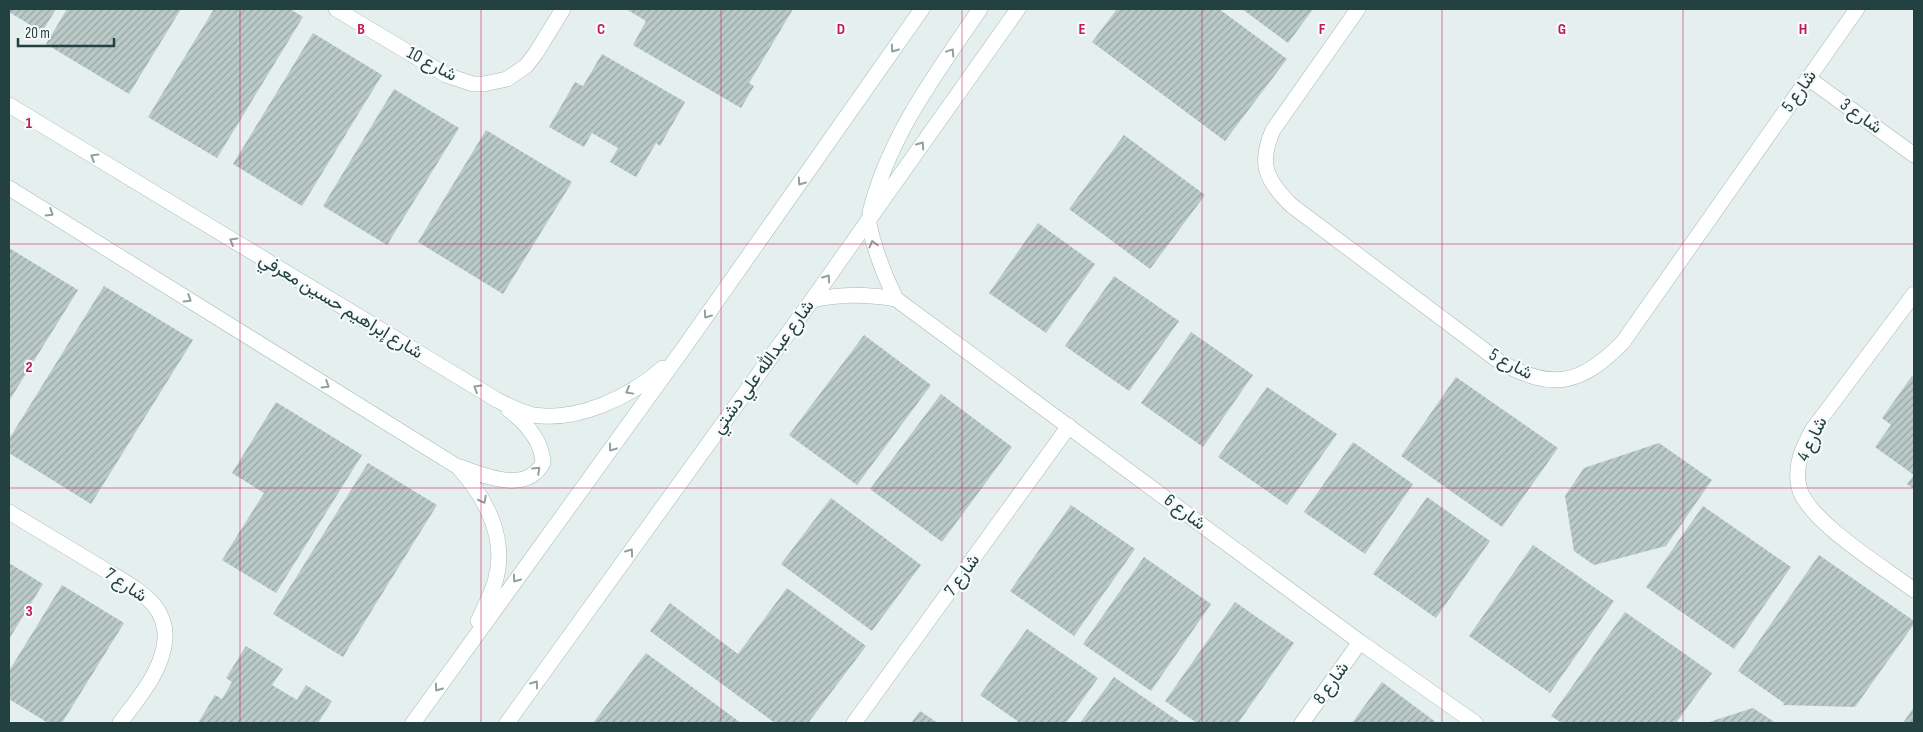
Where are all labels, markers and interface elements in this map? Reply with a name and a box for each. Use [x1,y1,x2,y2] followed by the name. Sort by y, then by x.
[18,15,114,47] scale bar
[357,20,365,39] text: B
[597,20,605,39] text: C
[837,20,845,39] text: D
[1079,20,1086,39] text: E
[1319,20,1326,39] text: F
[1558,20,1566,39] text: G
[1799,20,1807,39] text: H
[25,24,50,43] text: 20 m
[403,42,461,87] street label: شارع 10
[891,43,900,53] one-way arrow
[945,49,954,58] one-way arrow
[1777,66,1822,117] street label: شارع 5
[1835,94,1886,139] street label: شارع 3
[26,114,33,133] text: 1
[915,141,924,151] one-way arrow
[91,153,100,163] one-way arrow
[798,176,806,185] one-way arrow
[45,207,54,217] one-way arrow
[230,237,239,247] one-way arrow
[869,241,879,249] one-way arrow
[253,249,427,367] street label: شارع إبراهيم حسين معرفي
[821,274,830,284] one-way arrow
[183,293,192,302] one-way arrow
[707,295,822,440] street label: شارع عبدالله علي دشتي
[704,309,713,319] one-way arrow
[1485,344,1536,385] street label: شارع 5
[25,358,33,377] text: 2
[321,378,330,388] one-way arrow
[474,385,483,394] one-way arrow
[625,385,634,395] one-way arrow
[1792,413,1833,465] street label: شارع 4
[609,442,618,452] one-way arrow
[531,467,540,476] one-way arrow
[1159,489,1210,535] street label: شارع 6
[477,495,487,504] one-way arrow
[624,548,633,558] one-way arrow
[940,550,985,600] street label: شارع 7
[100,563,151,607] street label: شارع 7
[513,573,522,583] one-way arrow
[25,602,33,621] text: 3
[1309,658,1354,709] street label: شارع 8
[529,680,538,690] one-way arrow
[435,682,444,692] one-way arrow

